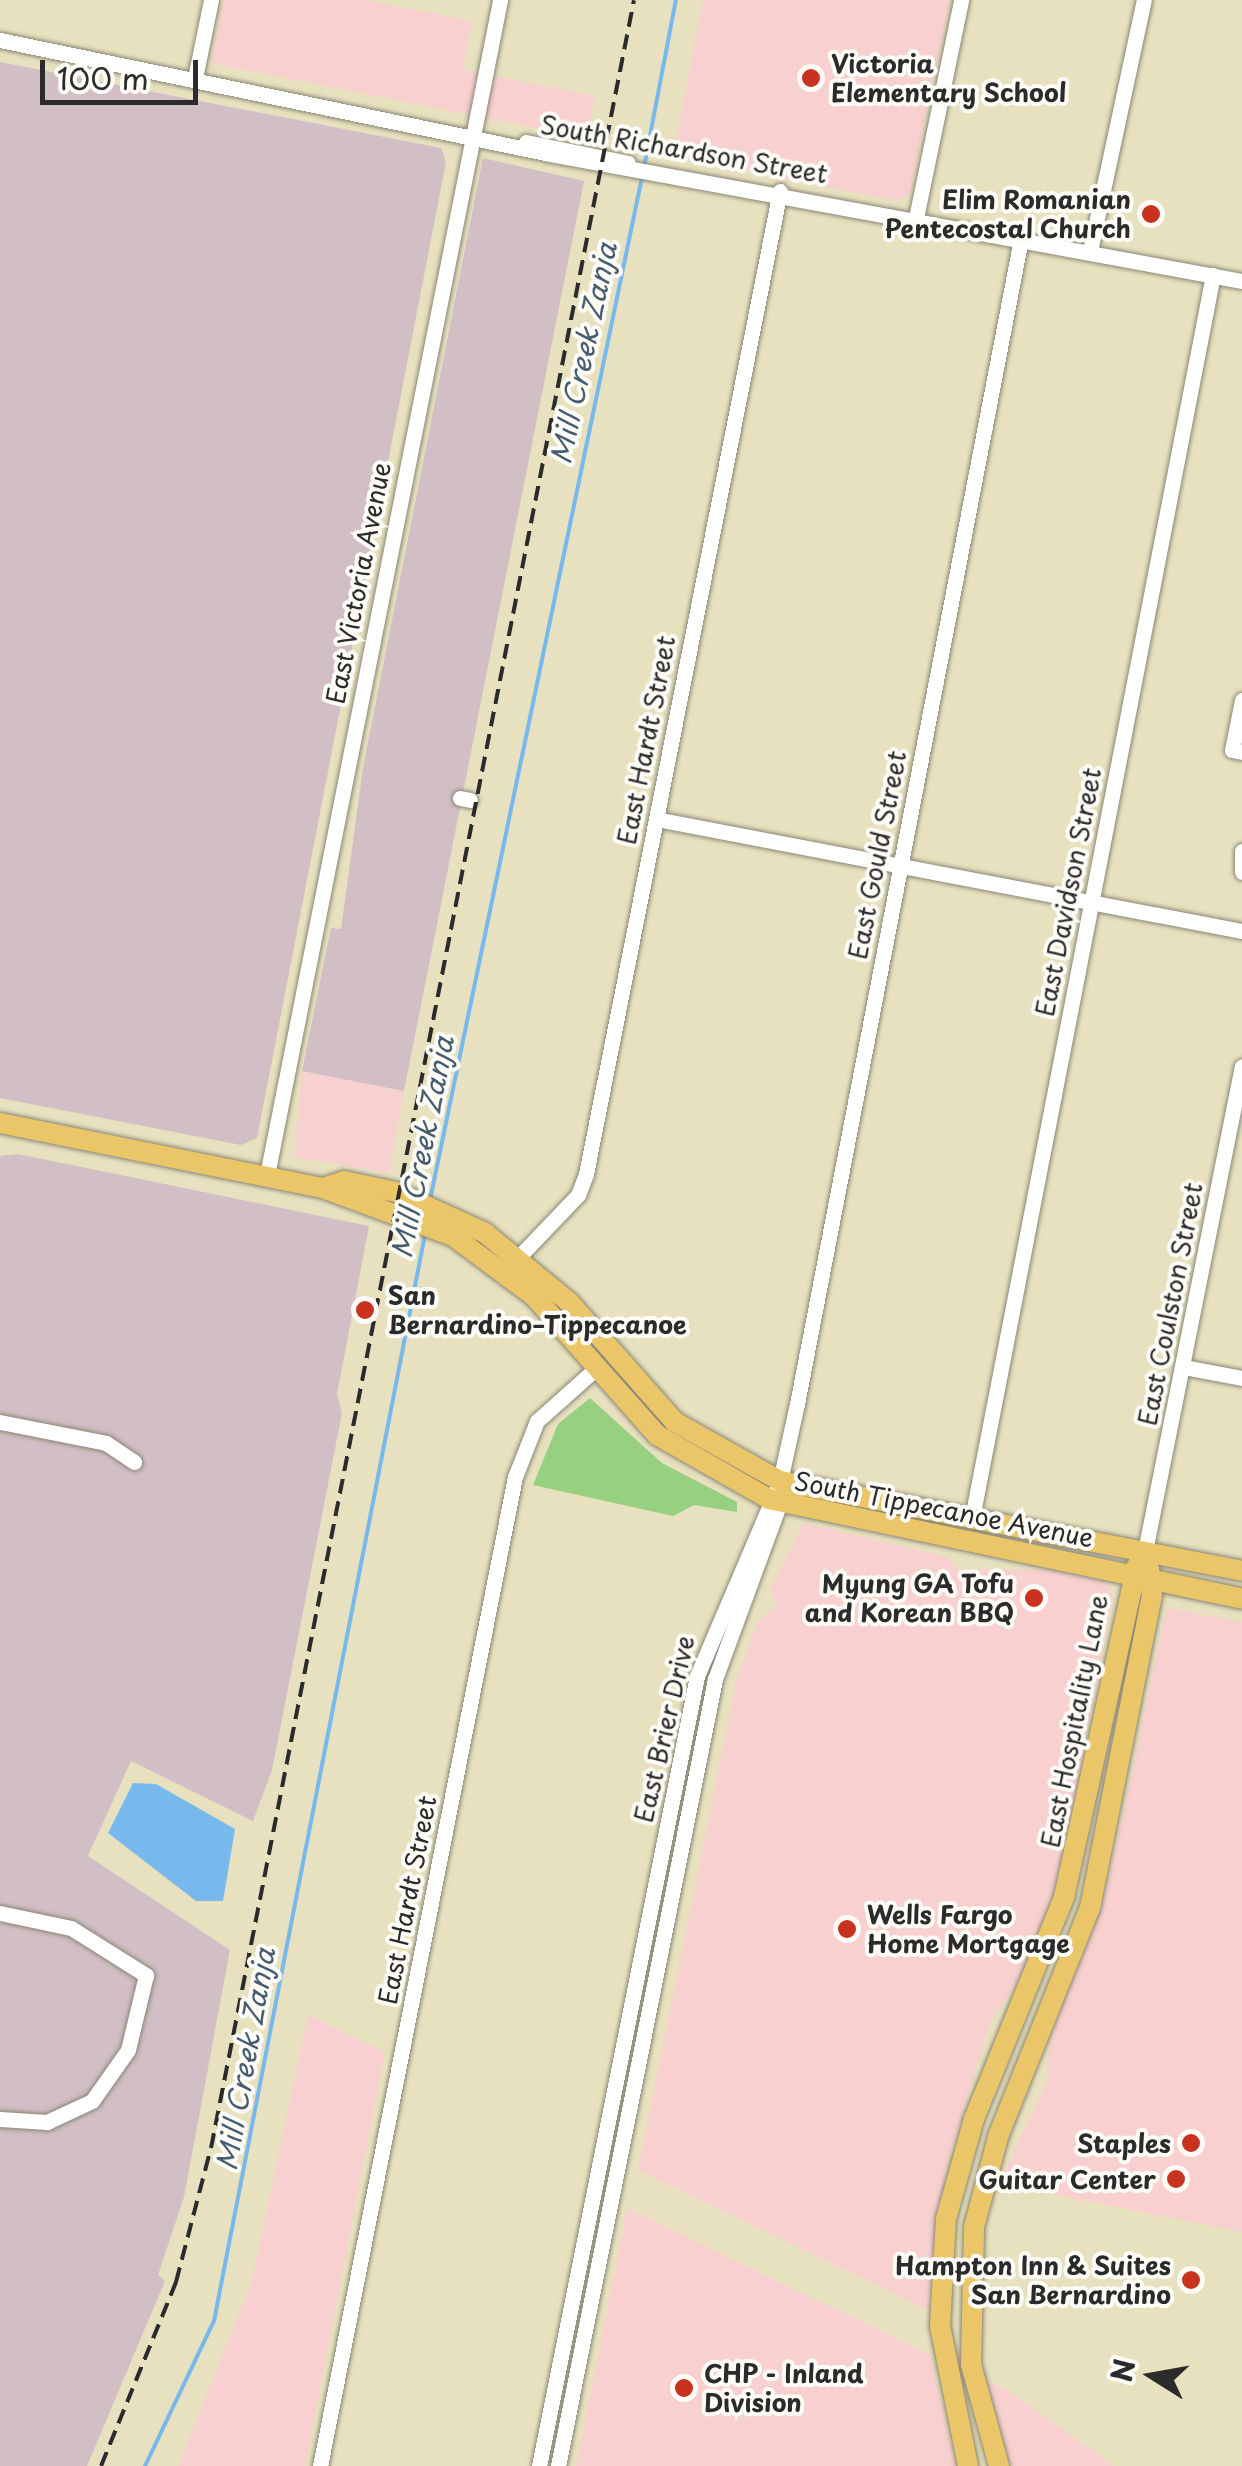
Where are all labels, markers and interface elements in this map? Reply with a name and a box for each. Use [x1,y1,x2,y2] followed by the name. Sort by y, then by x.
[45,40,202,102] scale bar
[831,49,1067,108] place label: Victoria Elementary School
[57,55,149,100] text: 100 m
[800,67,822,89] marker: Victoria Elementary School
[537,109,831,189] street label: South Richardson Street
[885,185,1131,244] place label: Elim Romanian Pentecostal Church
[1140,203,1162,225] marker: Elim Romanian Pentecostal Church
[543,238,623,468] water label: Mill Creek Zanja
[320,458,396,708] street label: East Victoria Avenue
[611,632,681,848] street label: East Hardt Street
[842,748,912,962] street label: East Gould Street
[1029,766,1107,1018] street label: East Davidson Street
[384,1032,460,1262] water label: Mill Creek Zanja
[1132,1180,1208,1428] street label: East Coulston Street
[388,1281,687,1340] place label: San Bernardino–Tippecanoe
[352,1297,378,1323] marker: San Bernardino–Tippecanoe
[790,1465,1098,1553] street label: South Tippecanoe Avenue
[804,1569,1014,1628] place label: Myung GA Tofu and Korean BBQ
[1023,1587,1045,1609] marker: Myung GA Tofu and Korean BBQ
[1035,1592,1113,1850] street label: East Hospitality Lane
[628,1632,700,1826] street label: East Brier Drive
[372,1792,442,2008] street label: East Hardt Street
[867,1900,1070,1959] place label: Wells Fargo Home Mortgage
[836,1918,858,1940] marker: Wells Fargo Home Mortgage
[209,1944,281,2174] water label: Mill Creek Zanja
[1077,2128,1171,2158] place label: Staples
[1180,2132,1202,2154] marker: Staples
[978,2164,1156,2194] place label: Guitar Center
[1165,2168,1187,2190] marker: Guitar Center
[893,2251,1171,2310] place label: Hampton Inn & Suites San Bernardino
[1180,2269,1202,2291] marker: Hampton Inn & Suites San Bernardino
[1102,2326,1202,2426] north arrow
[1099,2355,1145,2385] text: N
[704,2359,865,2418] place label: CHP - Inland Division
[673,2377,695,2399] marker: CHP - Inland Division

